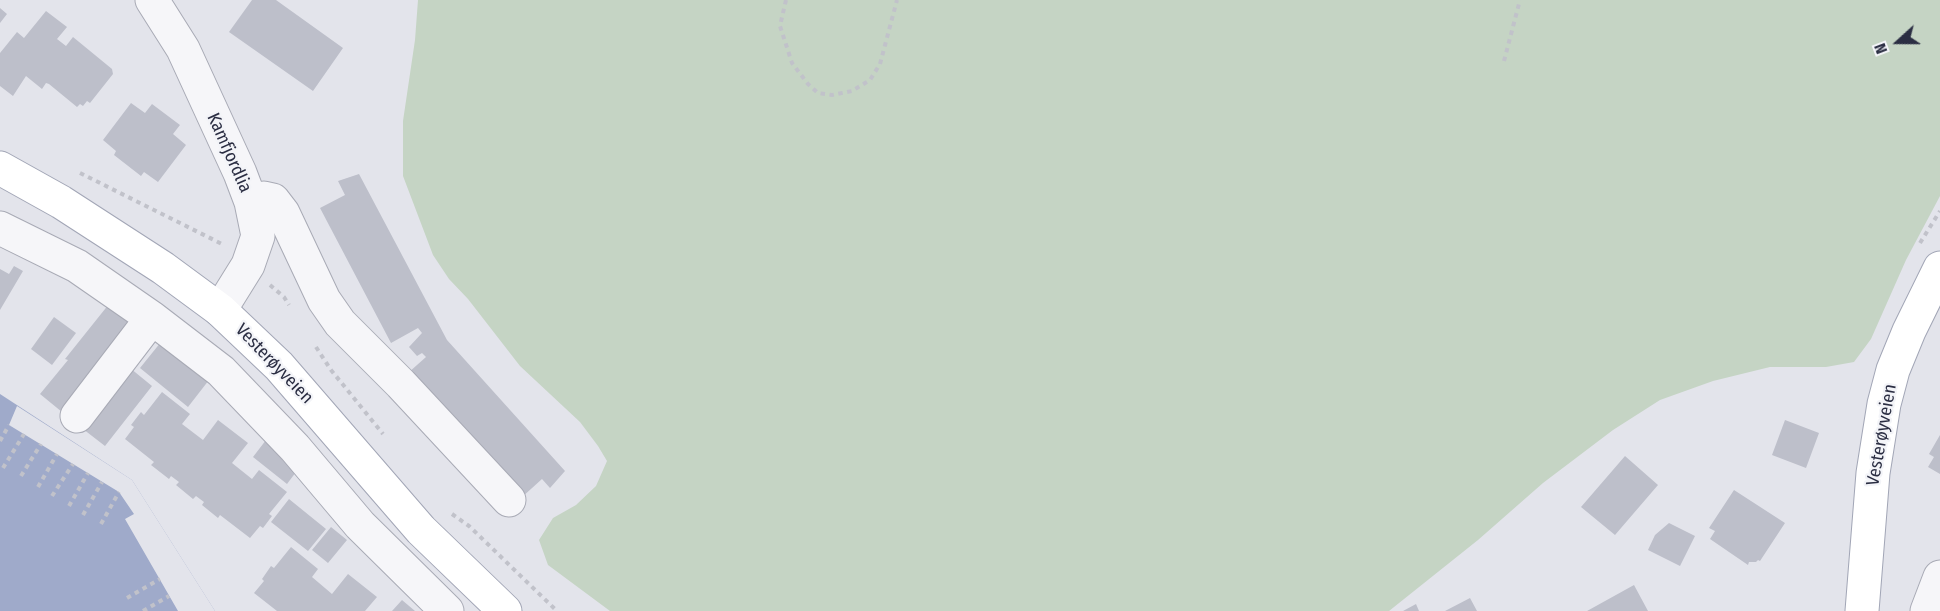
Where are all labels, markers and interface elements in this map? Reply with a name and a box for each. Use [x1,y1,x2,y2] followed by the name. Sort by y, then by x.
[1868,12,1928,72] north arrow
[1870,41,1891,57] text: N
[202,110,256,196] street label: Kamfjordlia
[231,320,317,408] street label: Vesterøyveien
[1862,383,1902,487] street label: Vesterøyveien

